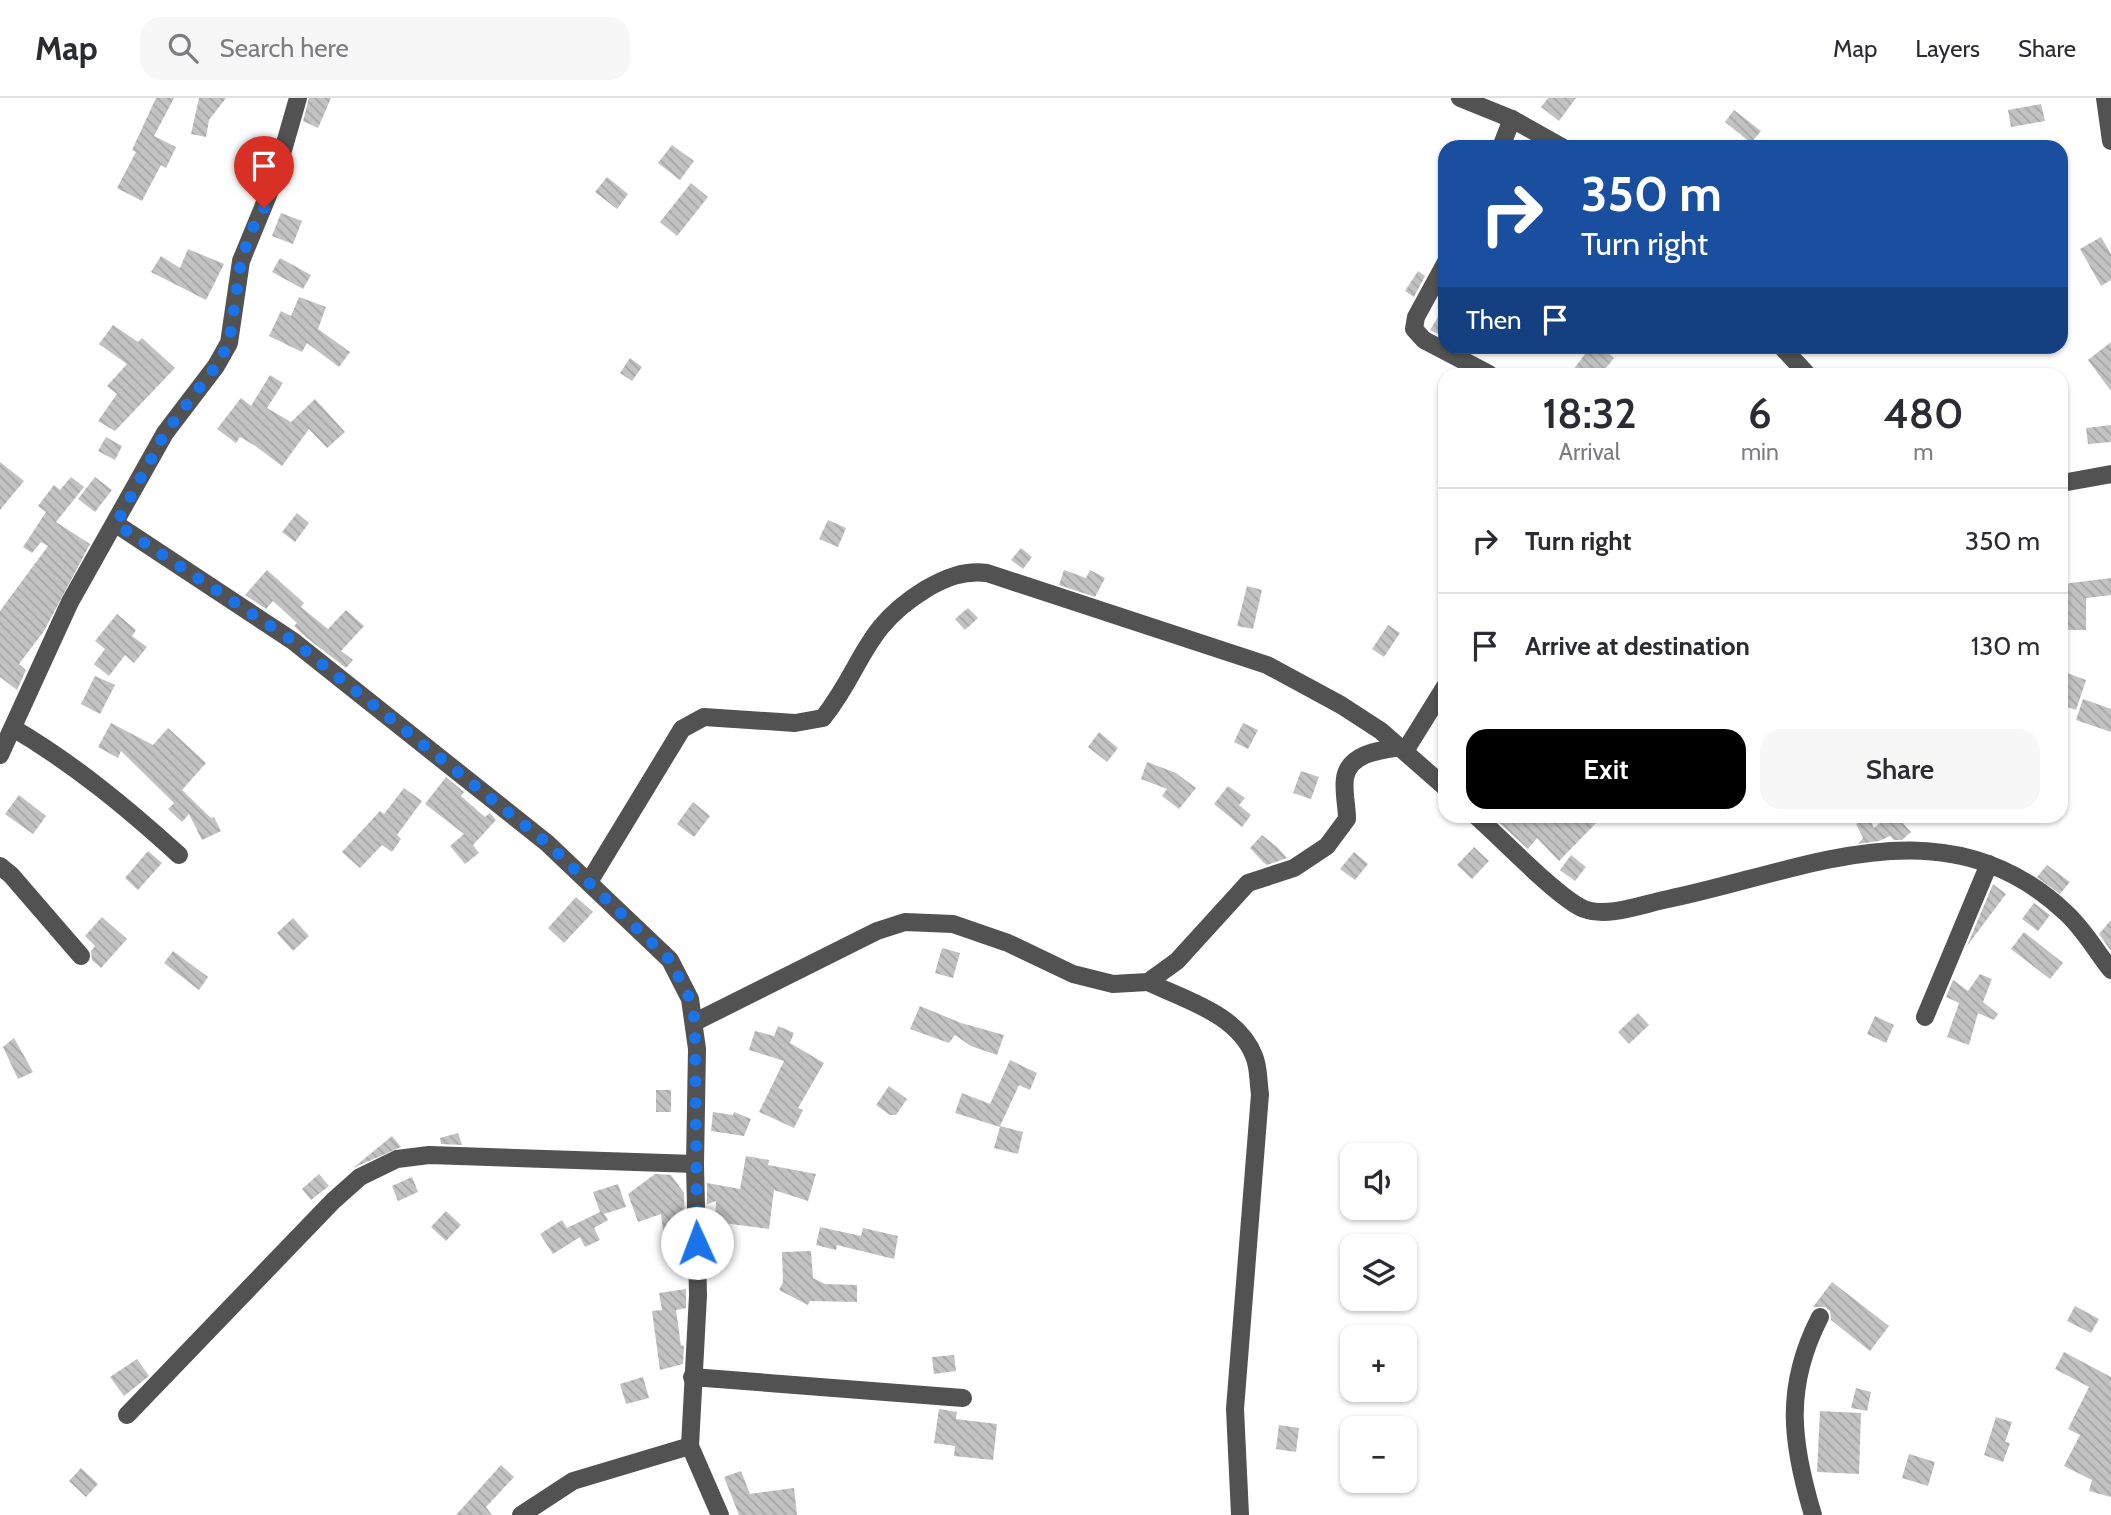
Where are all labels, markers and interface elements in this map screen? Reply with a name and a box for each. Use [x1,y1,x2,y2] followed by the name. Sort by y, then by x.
[140,17,630,80] search box
[35,28,98,68] text: Map
[164,29,202,67] icon: search
[220,32,349,64] text: Search here
[1833,34,1877,63] text: Map
[1915,34,1980,63] text: Layers
[2018,34,2076,63] text: Share
[234,136,294,208] pin
[245,147,283,185] icon: arrive
[1581,164,1722,223] text: 350 m
[1466,168,1557,259] icon: right
[1581,224,1708,263] text: Turn right
[1536,301,1574,339] icon: arrive
[1466,304,1522,336] text: Then
[1542,387,1637,439] text: 18:32
[1748,387,1772,439] text: 6
[1883,387,1964,439] text: 480
[1559,438,1620,466] text: Arrival
[1741,438,1779,466] text: min
[1913,438,1934,466] text: m
[1466,522,1504,560] icon: right
[1525,525,1631,557] text: Turn right
[1965,525,2040,557] text: 350 m
[1466,627,1504,665] icon: arrive
[1525,630,1750,662] text: Arrive at destination
[1971,630,2040,662] text: 130 m
[1466,729,1746,809] button: Exit
[1760,729,2040,809] button: Share
[1340,1143,1417,1493] map controls
[1340,1143,1417,1220] button: sound
[660,1206,734,1280] position arrow
[1340,1234,1417,1311] button: layers
[1340,1325,1417,1402] button: +
[1340,1416,1417,1493] button: −

